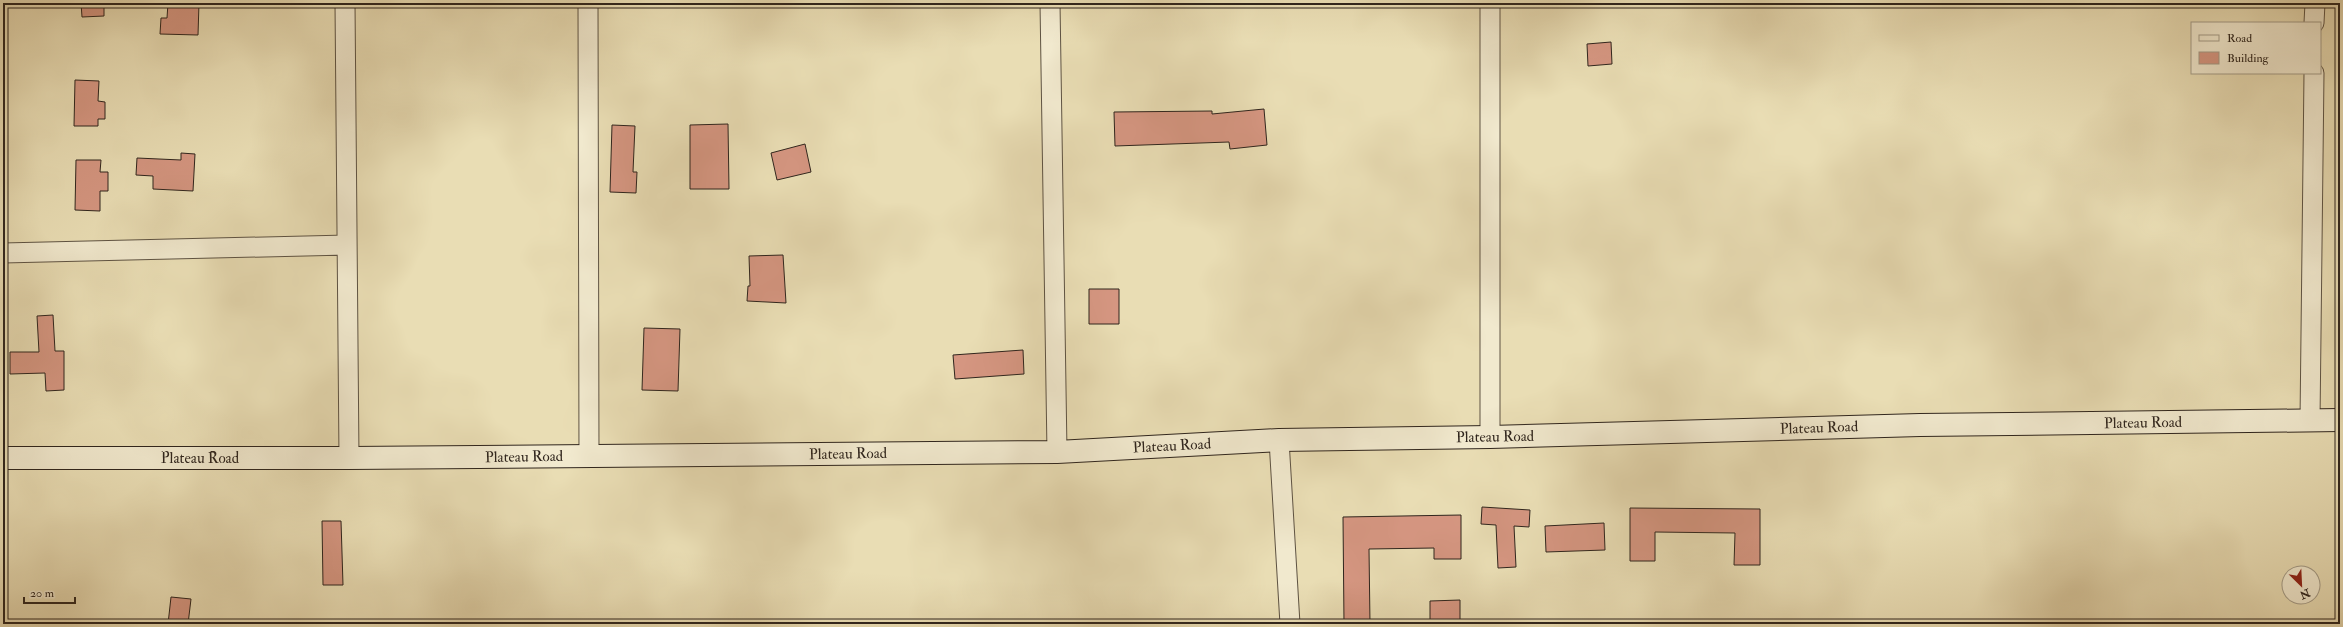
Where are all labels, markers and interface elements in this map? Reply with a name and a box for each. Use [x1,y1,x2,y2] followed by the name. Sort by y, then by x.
[2191,22,2321,74] legend
[2227,31,2252,46] text: Road
[2227,51,2270,66] text: Building
[2104,413,2183,433] street label: Plateau Road
[1780,417,1859,439] street label: Plateau Road
[1456,427,1535,447] street label: Plateau Road
[1132,434,1212,458] street label: Plateau Road
[809,444,888,464] street label: Plateau Road
[485,447,564,467] street label: Plateau Road
[161,449,240,468] street label: Plateau Road
[2281,565,2321,605] north arrow
[24,579,75,605] scale bar
[2297,585,2313,602] text: N
[30,586,55,601] text: 20 m

